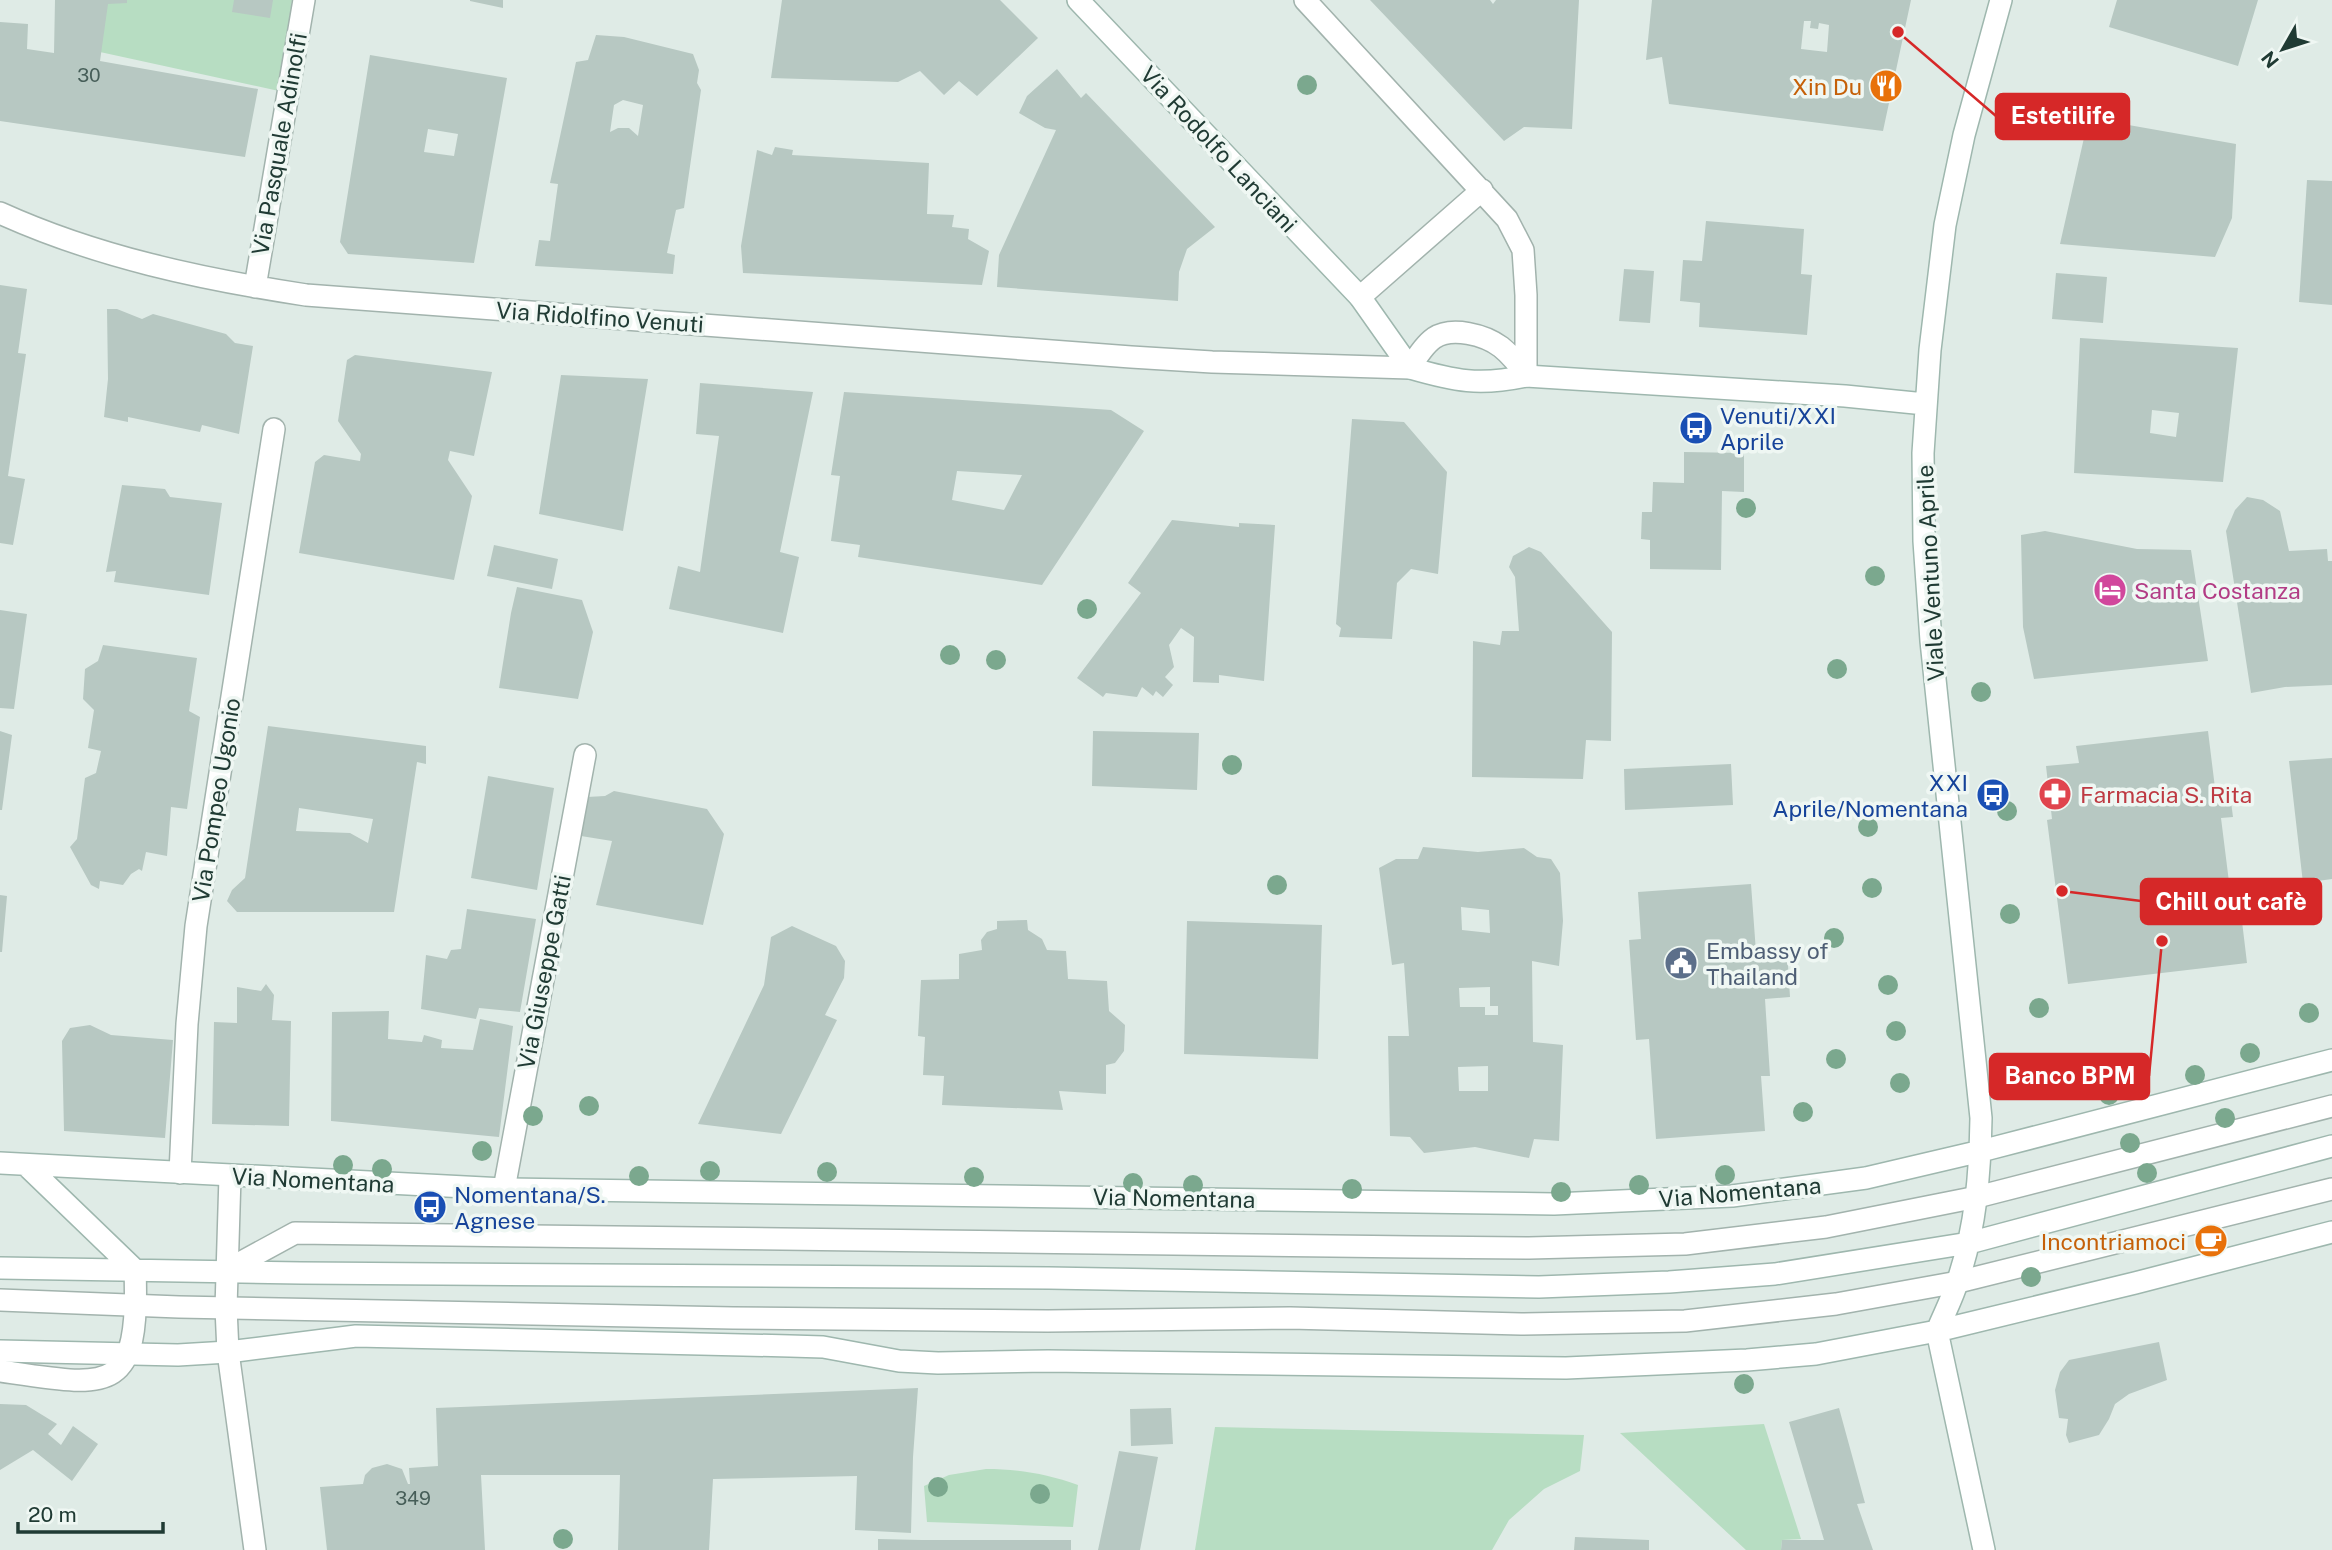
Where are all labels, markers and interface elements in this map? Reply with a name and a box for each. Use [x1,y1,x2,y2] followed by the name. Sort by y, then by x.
[2248,14,2318,84] north arrow
[246,31,312,257] street label: Via Pasquale Adinolfi
[2257,47,2283,72] text: N
[1135,61,1303,237] street label: Via Rodolfo Lanciani
[77,64,101,86] house number: 30
[1867,67,1905,105] restaurant icon: Xin Du
[1792,73,1862,100] place label: Xin Du
[1996,94,2129,139] callout: Estetilife
[2011,101,2115,129] text: Estetilife
[495,296,705,338] street label: Via Ridolfino Venuti
[1720,402,1836,455] place label: Venuti/XXI Aprile
[1677,409,1715,447] bus stop icon: Venuti/XXI Aprile
[1911,464,1949,682] street label: Viale Ventuno Aprile
[2091,571,2129,609] hotel icon: Santa Costanza
[2134,577,2301,604] place label: Santa Costanza
[187,696,245,904] street label: Via Pompeo Ugonio
[1772,769,1968,822] place label: XXI Aprile/Nomentana
[2036,775,2074,813] pharmacy icon: Farmacia S. Rita
[1974,776,2012,814] bus stop icon: XXI Aprile/Nomentana
[2080,781,2252,808] place label: Farmacia S. Rita
[512,873,576,1071] street label: Via Giuseppe Gatti
[2141,879,2321,924] callout: Chill out cafè
[2155,887,2307,915] text: Chill out cafè
[1706,937,1828,990] place label: Embassy of Thailand
[1662,944,1700,982] public building icon: Embassy of Thailand
[1990,1054,2149,1099] callout: Banco BPM
[2005,1061,2135,1089] text: Banco BPM
[231,1162,395,1198] street label: Via Nomentana
[1658,1171,1822,1213] street label: Via Nomentana
[454,1181,606,1234] place label: Nomentana/S. Agnese
[1092,1183,1256,1213] street label: Via Nomentana
[411,1188,449,1226] bus stop icon: Nomentana/S. Agnese
[2192,1222,2230,1260] cafe icon: Incontriamoci
[2041,1228,2186,1255] place label: Incontriamoci
[395,1487,431,1509] house number: 349
[18,1490,163,1534] scale bar
[28,1502,77,1527] text: 20 m

